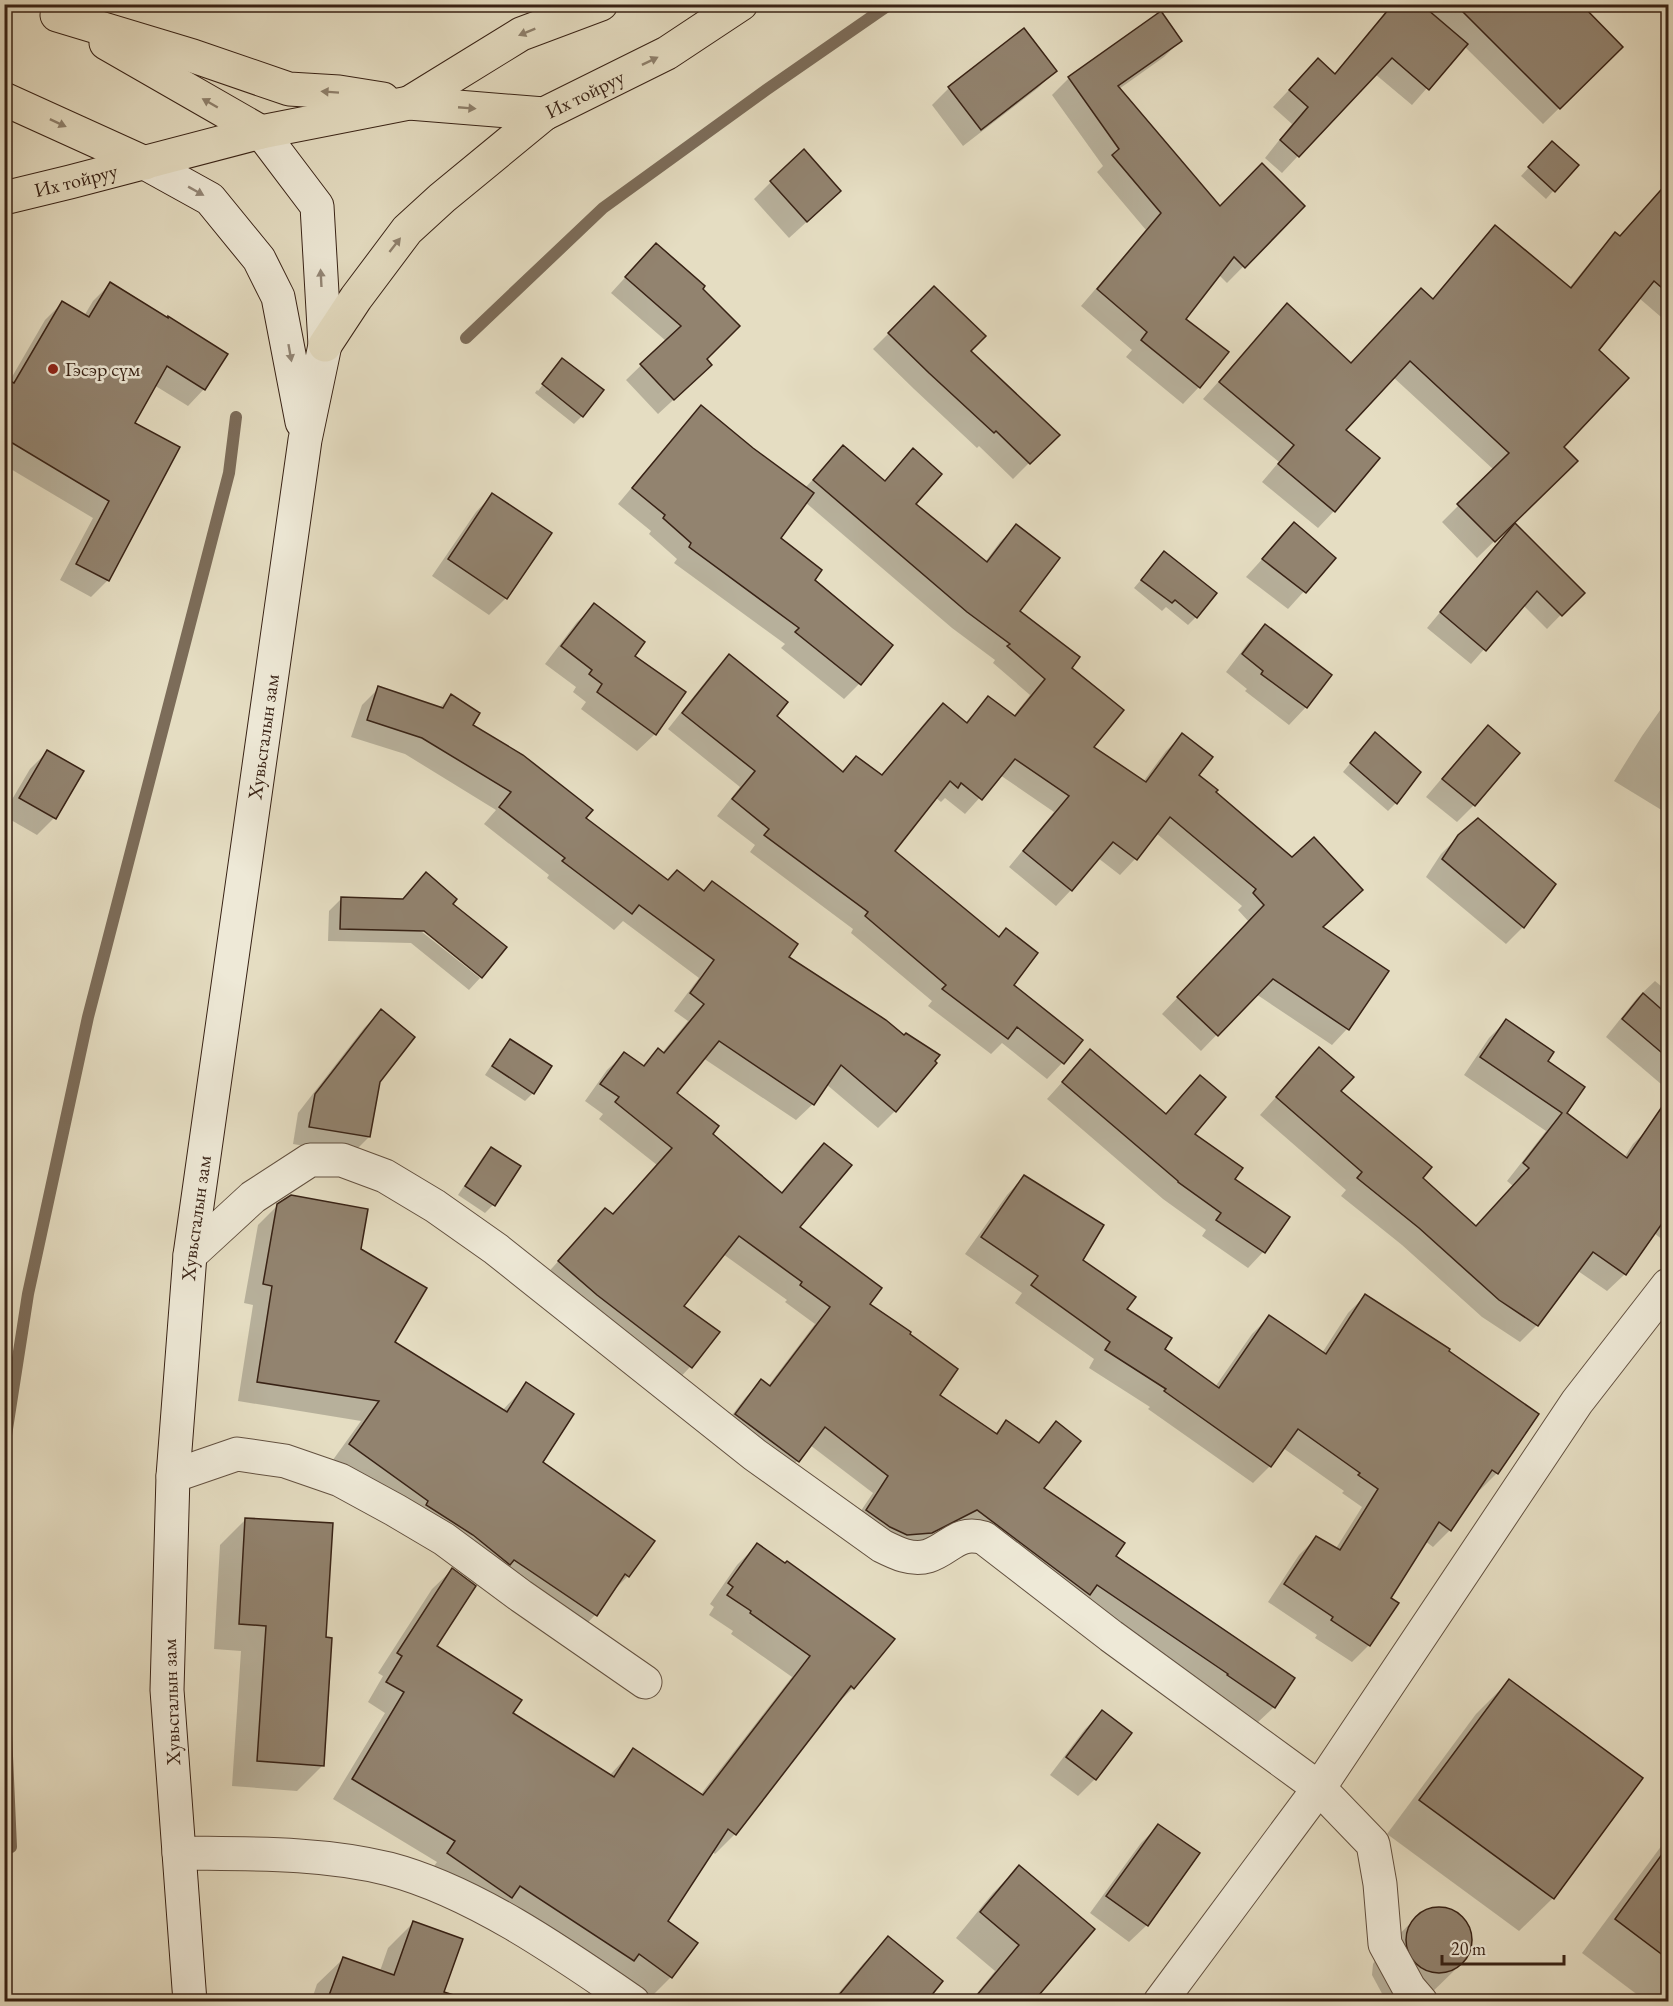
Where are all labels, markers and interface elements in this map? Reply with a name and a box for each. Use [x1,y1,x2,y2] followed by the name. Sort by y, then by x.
[518,28,536,37] one-way arrow
[641,57,658,66] one-way arrow
[541,63,629,124] street label: Их тойруу
[321,87,340,97] one-way arrow
[202,97,218,108] one-way arrow
[458,103,477,112] one-way arrow
[49,119,66,128] one-way arrow
[32,157,120,203] street label: Их тойруу
[188,186,205,196] one-way arrow
[389,238,401,254] one-way arrow
[317,269,326,288] one-way arrow
[286,344,295,363] one-way arrow
[65,356,141,382] place label: Гэсэр сүм
[46,362,60,376] marker: Гэсэр сүм
[241,672,285,802] street label: Хувьсгалын зам
[175,1153,217,1283] street label: Хувьсгалын зам
[156,1638,186,1767] street label: Хувьсгалын зам
[1442,1928,1564,1966] scale bar
[1451,1937,1486,1960] text: 20 m

